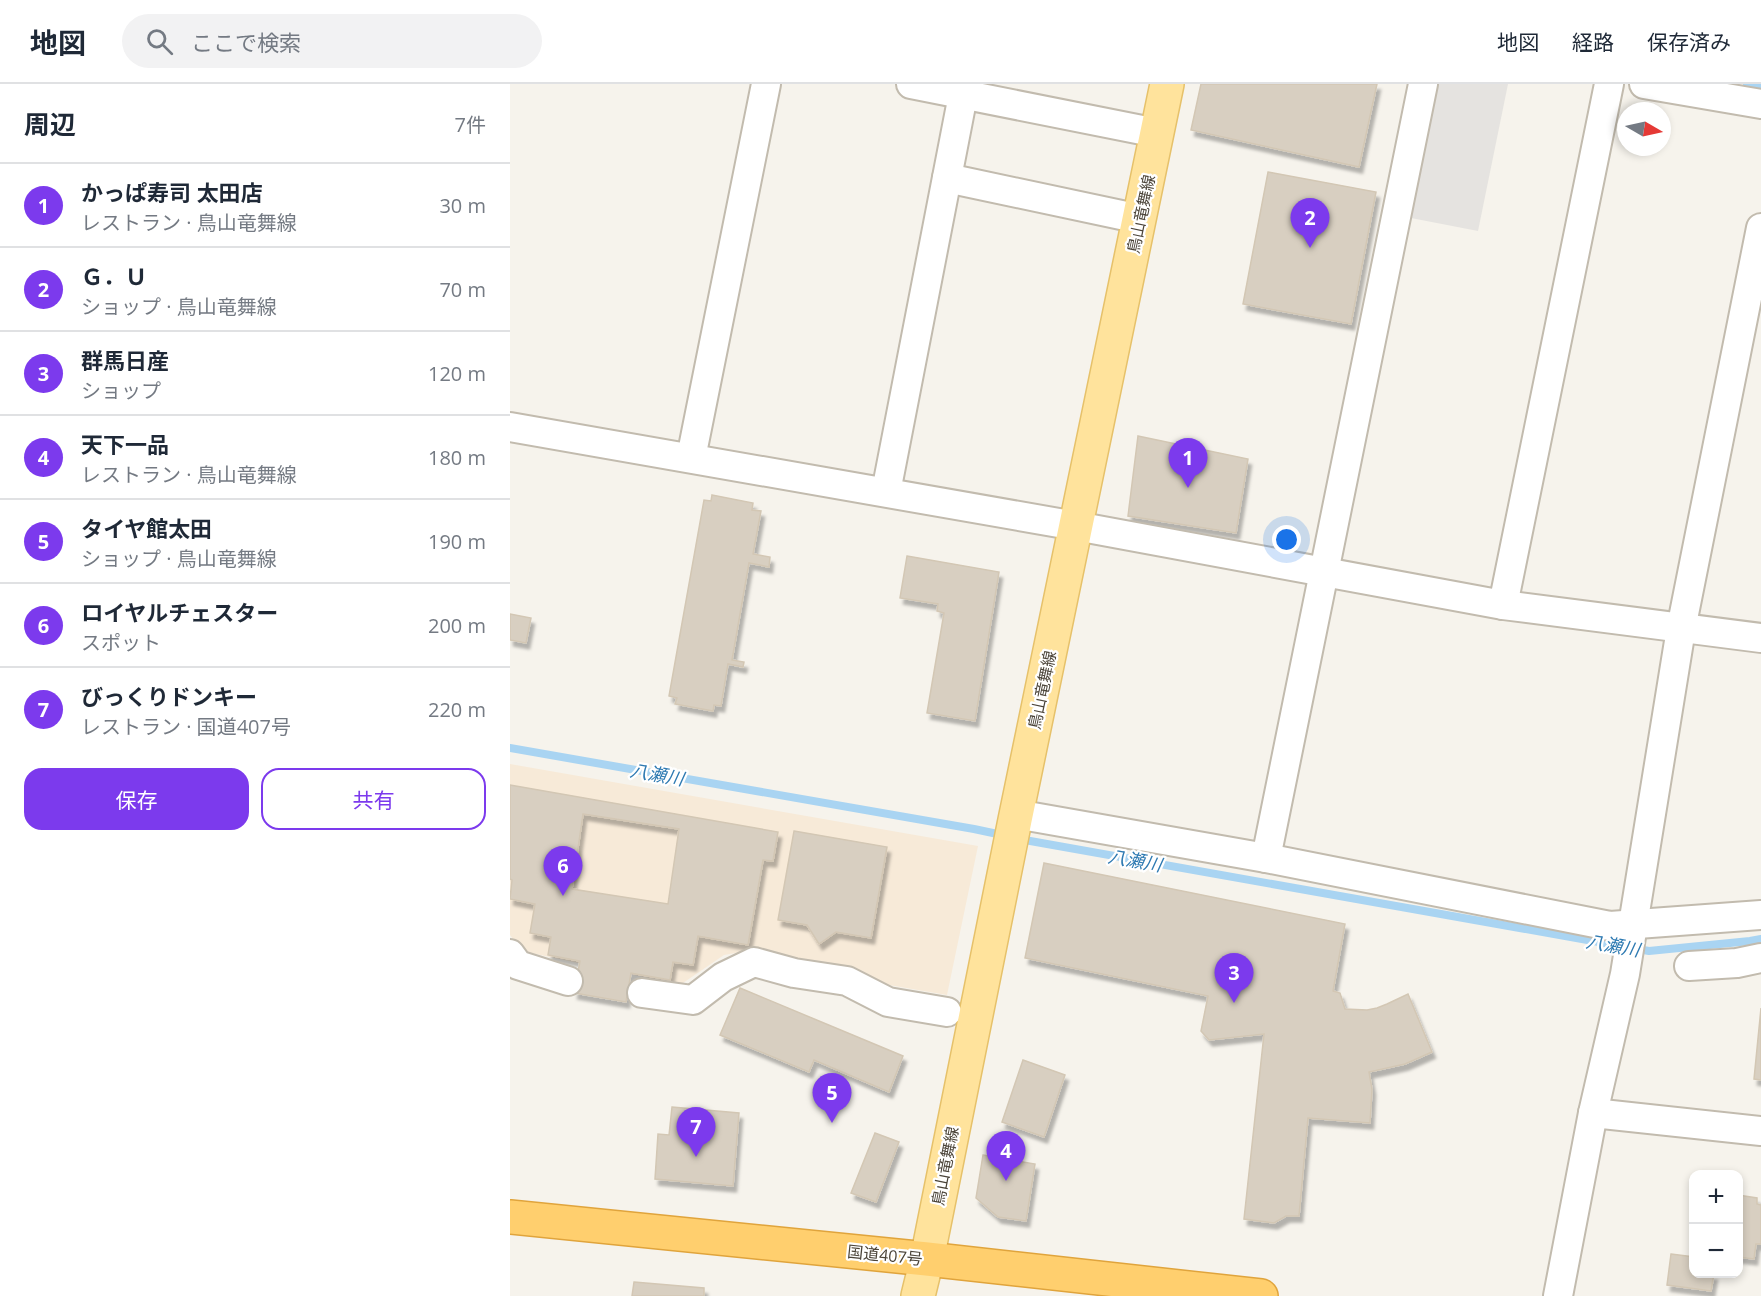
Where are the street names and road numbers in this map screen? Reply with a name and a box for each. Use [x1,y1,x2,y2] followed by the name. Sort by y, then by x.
[1122,173,1160,255] street label: 鳥山竜舞線
[1023,649,1061,731] street label: 鳥山竜舞線
[927,1125,963,1207] street label: 鳥山竜舞線
[846,1240,924,1270] street label: 国道407号

